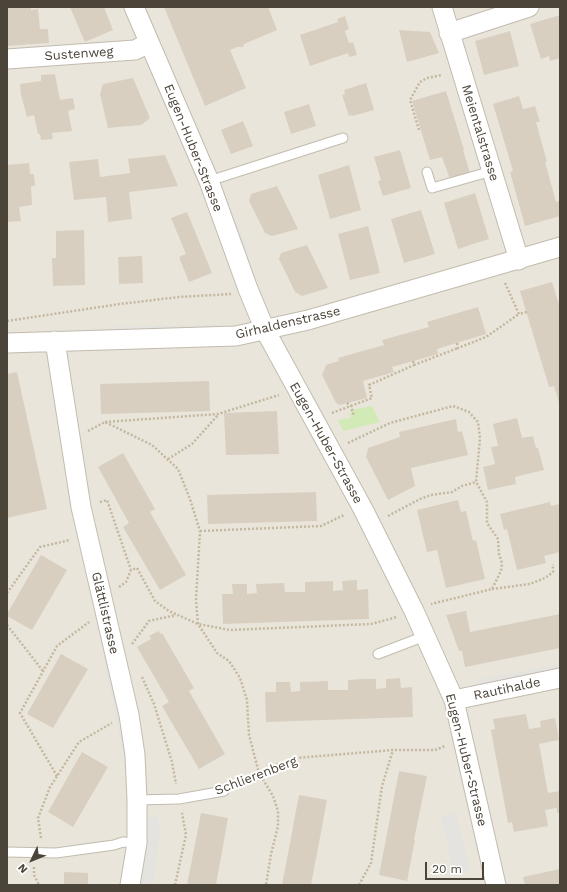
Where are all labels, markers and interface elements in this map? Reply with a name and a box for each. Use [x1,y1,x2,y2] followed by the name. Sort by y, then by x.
[44,44,114,64] street label: Sustenweg
[160,82,226,214] street label: Eugen-Huber-Strasse
[458,83,502,183] street label: Meientalstrasse
[234,303,342,343] street label: Girhaldenstrasse
[286,380,366,506] street label: Eugen-Huber-Strasse
[88,570,122,656] street label: Glättlistrasse
[472,674,542,704] street label: Rautihalde
[442,692,490,828] street label: Eugen-Huber-Strasse
[213,753,299,799] street label: Schlierenberg
[12,840,52,880] north arrow
[427,854,486,880] scale bar
[15,861,30,876] text: N
[432,862,462,876] text: 20 m

